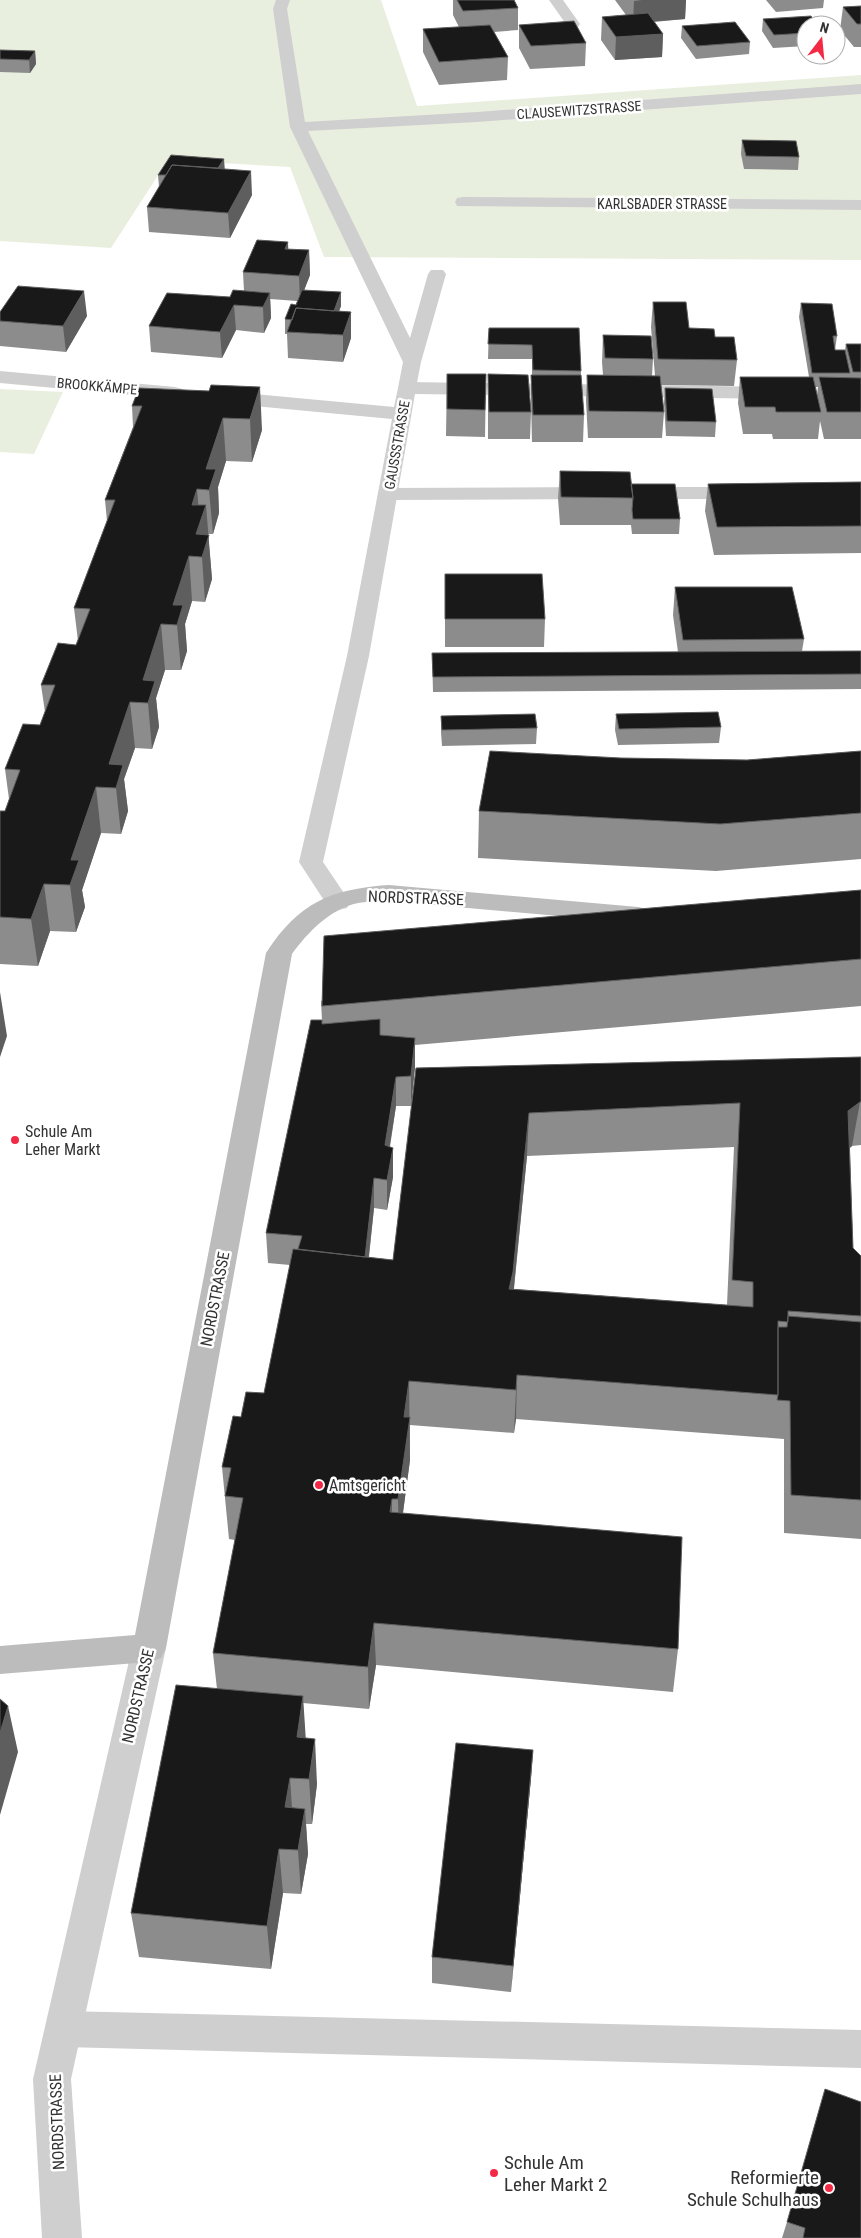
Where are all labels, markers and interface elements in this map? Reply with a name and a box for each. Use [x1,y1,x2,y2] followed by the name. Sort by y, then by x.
[796,15,846,65] north arrow
[818,19,831,36] text: N
[516,98,642,122] street label: CLAUSEWITZSTRASSE
[597,196,727,212] street label: KARLSBADER STRASSE
[56,375,138,397] street label: BROOKKÄMPE
[381,399,413,491] street label: GAUSSSTRASSE
[368,887,464,909] street label: NORDSTRASSE
[25,1122,101,1159] place label: Schule Am Leher Markt
[9,1134,21,1146] marker: Schule Am Leher Markt
[197,1250,233,1348] street label: NORDSTRASSE
[329,1476,406,1495] place label: Amtsgericht
[313,1479,325,1491] marker: Amtsgericht
[118,1647,158,1745] street label: NORDSTRASSE
[46,2074,68,2170] street label: NORDSTRASSE
[504,2151,607,2196] place label: Schule Am Leher Markt 2
[687,2166,819,2211] place label: Reformierte Schule Schulhaus
[488,2167,500,2179] marker: Schule Am Leher Markt 2
[823,2182,835,2194] marker: Reformierte Schule Schulhaus

